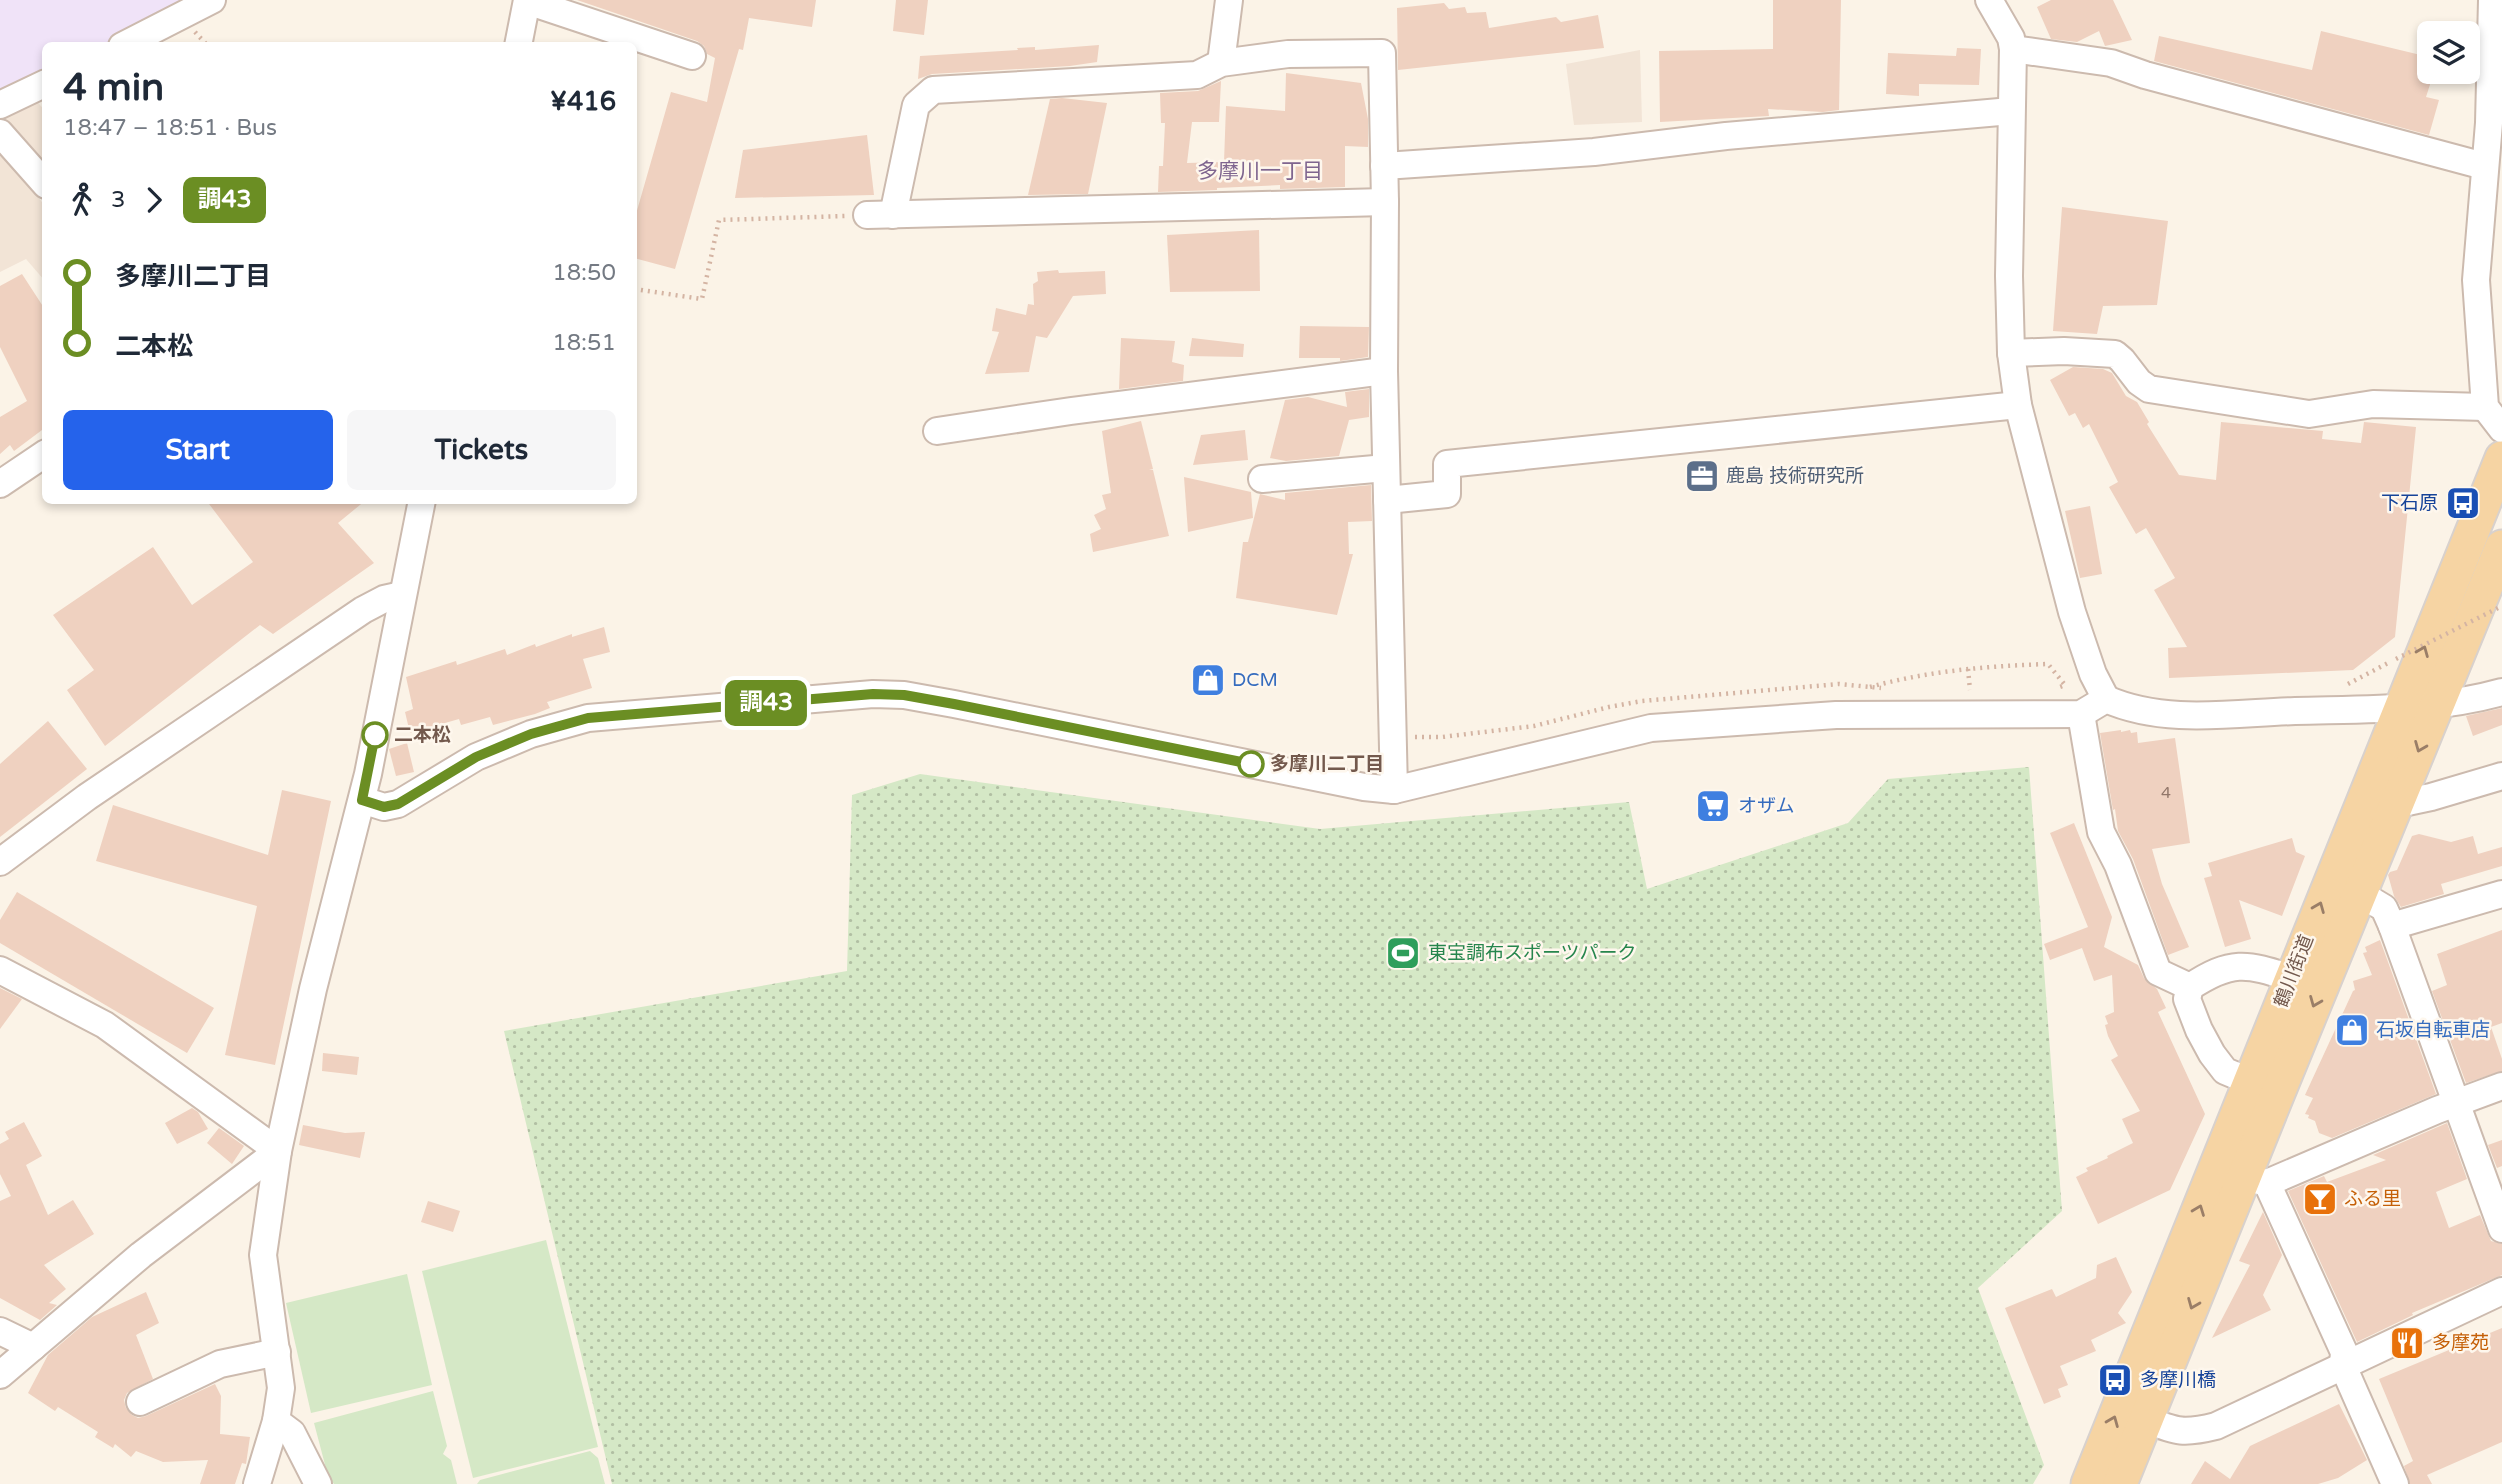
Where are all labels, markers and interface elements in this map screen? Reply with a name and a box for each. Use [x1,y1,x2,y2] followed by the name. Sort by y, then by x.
[2417,21,2480,84] map controls
[2417,21,2480,84] button: layers
[63,65,164,111] text: 4 min
[550,86,616,117] text: ¥416
[63,114,277,142] text: 18:47 – 18:51 · Bus
[1197,159,1323,184] district label: 多摩川一丁目
[63,181,101,219] icon: walk
[135,181,173,219] icon: forward
[197,185,252,214] text: 調43
[111,186,125,214] text: 3
[552,259,616,287] text: 18:50
[115,261,271,292] text: 多摩川二丁目
[552,329,616,357] text: 18:51
[115,331,193,362] text: 二本松
[63,410,333,490] button: Start
[347,410,616,490] button: Tickets
[1683,457,1721,495] office icon: 鹿島 技術研究所
[1726,465,1864,487] place label: 鹿島 技術研究所
[2444,484,2482,522] bus stop icon: 下石原
[2381,492,2438,514] place label: 下石原
[2414,646,2428,658] one-way arrow
[1189,661,1227,699] shop icon: DCM
[1232,669,1278,691] place label: DCM
[726,680,806,726] line badge: 調43
[739,688,793,717] text: 調43
[362,722,388,748] marker: 二本松
[394,724,451,746] place label: 二本松
[2415,740,2429,752] one-way arrow
[1238,751,1264,777] marker: 多摩川二丁目
[1270,753,1384,775] place label: 多摩川二丁目
[2161,783,2171,803] house number: 4
[1694,787,1732,825] supermarket icon: オザム
[1738,795,1795,817] place label: オザム
[2311,902,2325,914] one-way arrow
[2270,932,2318,1010] street label: 鶴川街道
[1384,934,1422,972] sports icon: 東宝調布スポーツパーク
[1428,942,1637,964] place label: 東宝調布スポーツパーク
[2309,995,2323,1007] one-way arrow
[2333,1011,2371,1049] shop icon: 石坂自転車店
[2376,1019,2490,1041] place label: 石坂自転車店
[2301,1180,2339,1218] bar icon: ふる里
[2344,1188,2401,1210] place label: ふる里
[2191,1205,2205,1217] one-way arrow
[2187,1297,2201,1309] one-way arrow
[2388,1324,2426,1362] restaurant icon: 多摩苑
[2432,1332,2489,1354] place label: 多摩苑
[2096,1361,2134,1399] bus stop icon: 多摩川橋
[2140,1369,2216,1391] place label: 多摩川橋
[2105,1415,2119,1427] one-way arrow

